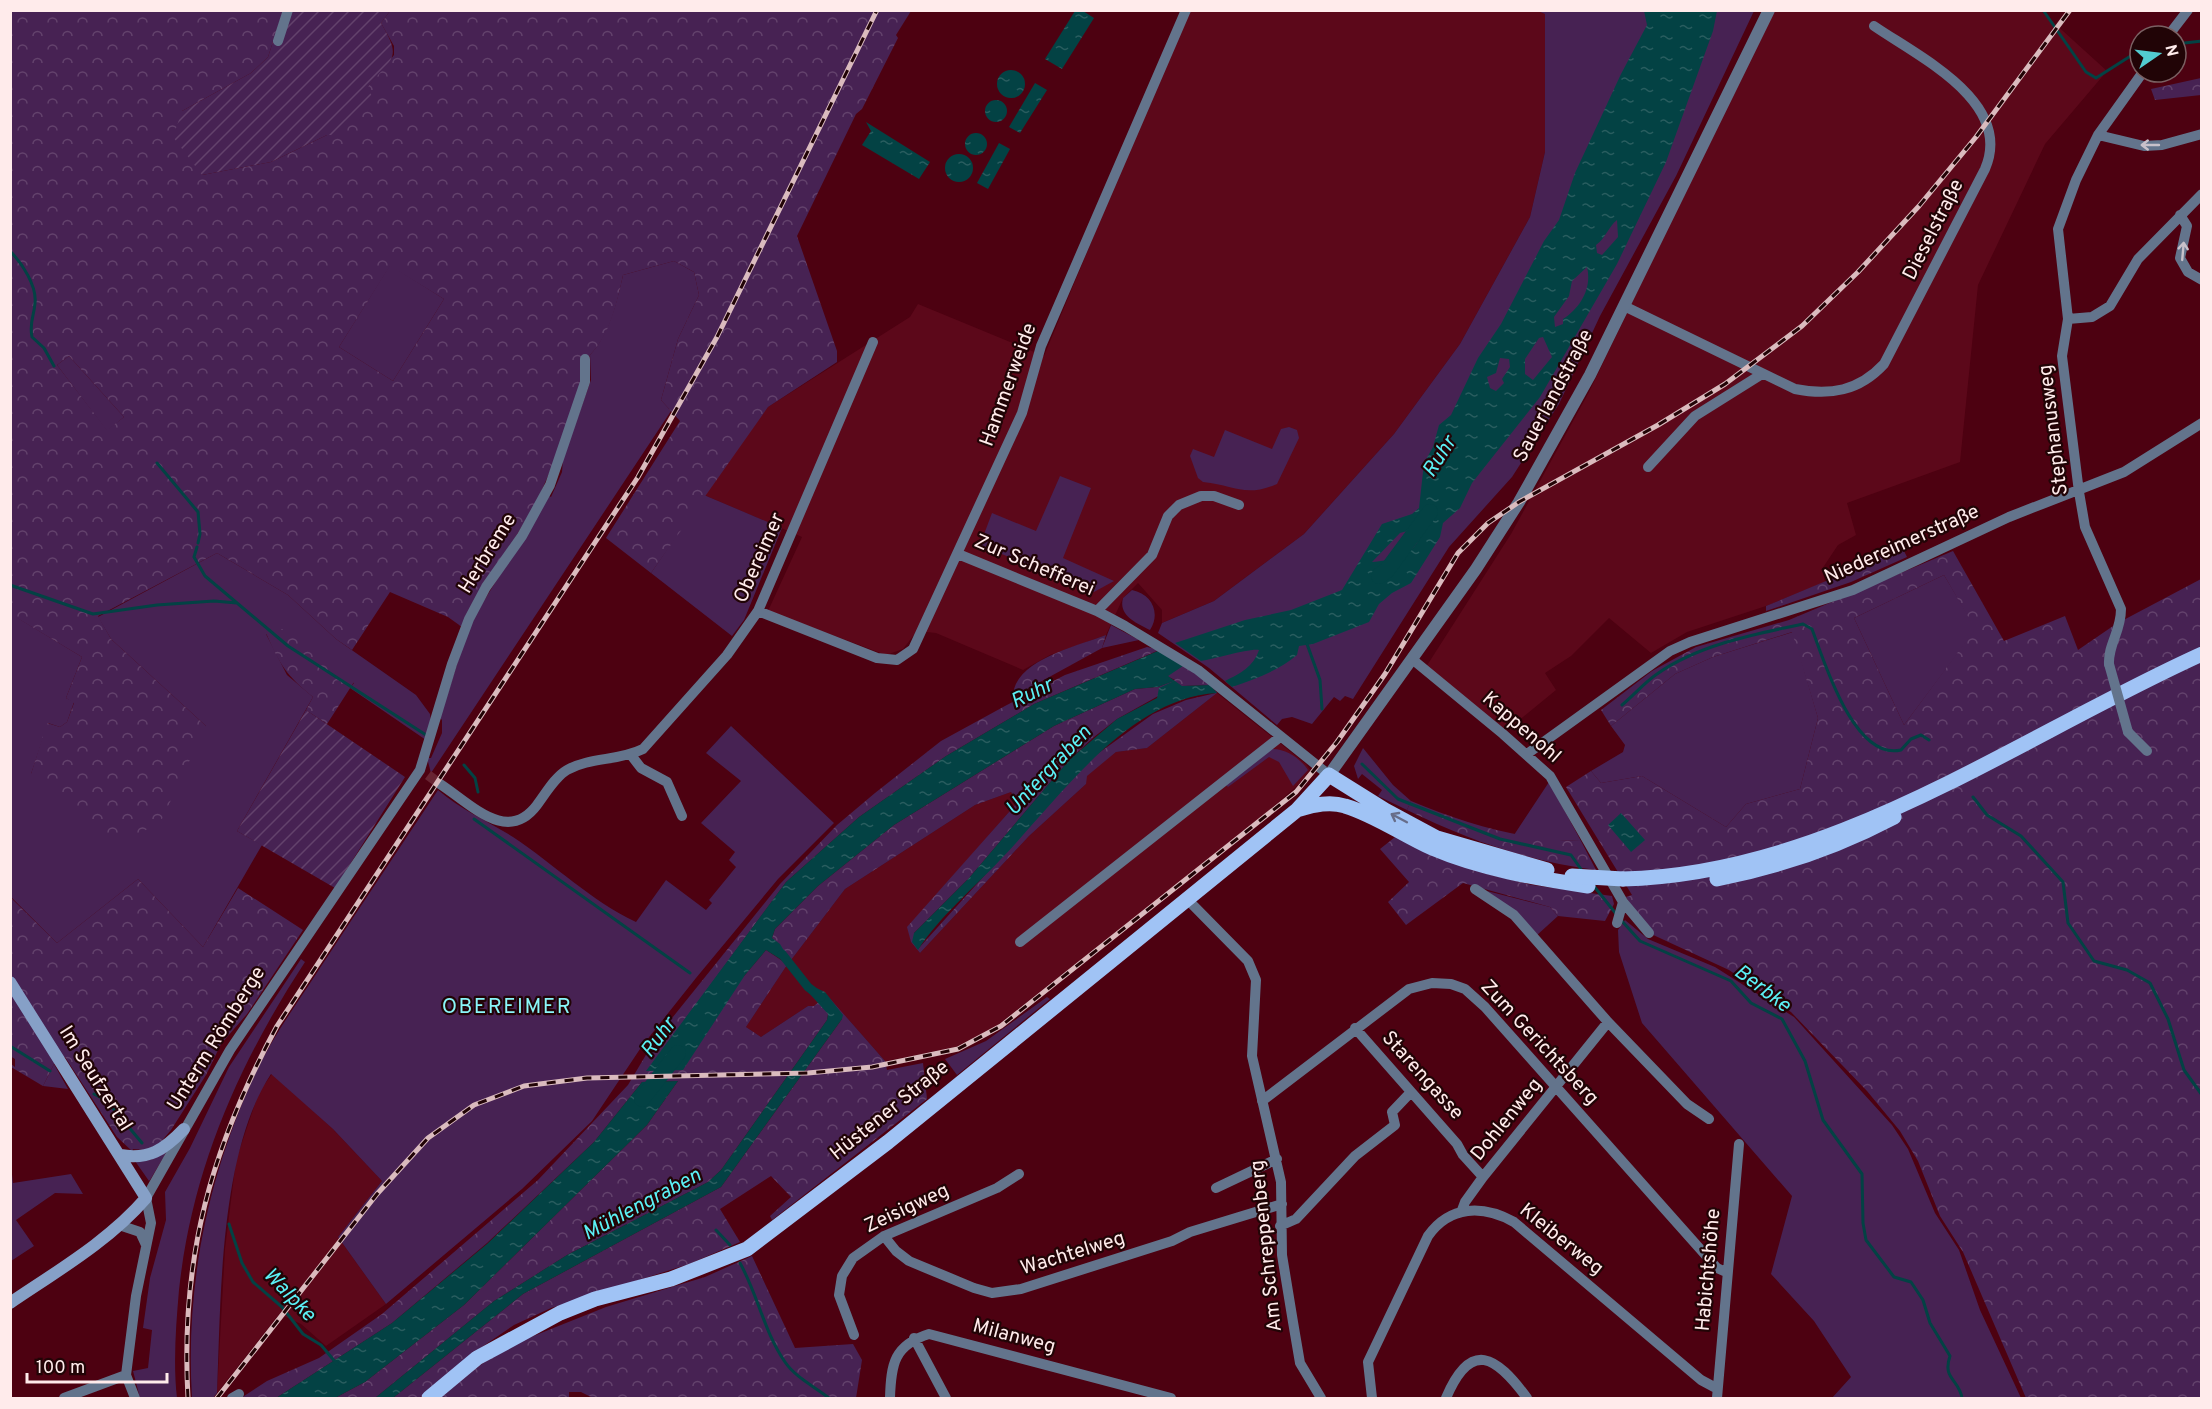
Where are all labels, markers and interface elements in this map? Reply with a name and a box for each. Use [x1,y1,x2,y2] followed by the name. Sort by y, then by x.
[2128,24,2188,84] north arrow
[2160,43,2182,59] text: N
[2140,139,2160,151] one-way arrow
[1897,175,1971,285] street label: Dieselstraße
[2178,241,2189,261] one-way arrow
[975,320,1043,450] street label: Hammerweide
[1508,325,1600,467] street label: Sauerlandstraße
[2033,363,2075,497] street label: Stephanusweg
[1417,430,1464,483] water label: Ruhr
[1820,499,1984,591] street label: Niedereimerstraße
[453,509,523,599] street label: Herbreme
[729,509,792,607] street label: Obereimer
[970,529,1098,603] street label: Zur Schefferei
[1006,671,1059,716] water label: Ruhr
[1476,686,1566,770] street label: Kappenohl
[1000,720,1098,822] water label: Untergraben
[1391,812,1409,823] one-way arrow
[1728,959,1797,1020] water label: Berbke
[162,962,272,1116] street label: Unterm Römberge
[1474,975,1604,1111] street label: Zum Gerichtsberg
[442,994,572,1021] district label: OBEREIMER
[635,1011,684,1064] water label: Ruhr
[52,1021,138,1137] street label: Im Seufzertal
[1375,1026,1469,1126] street label: Starengasse
[825,1055,955,1167] street label: Hüstener Straße
[1466,1073,1548,1167] street label: Dohlenweg
[1245,1159,1289,1333] street label: Am Schreppenberg
[578,1162,706,1248] water label: Mühlengraben
[860,1178,954,1240] street label: Zeisigweg
[1514,1198,1608,1282] street label: Kleiberweg
[1691,1208,1727,1332] street label: Habichtshöhe
[1018,1226,1128,1282] street label: Wachtelweg
[257,1262,322,1329] water label: Walpke
[970,1313,1058,1361] street label: Milanweg
[27,1346,166,1384] scale bar
[36,1357,85,1380] text: 100 m

